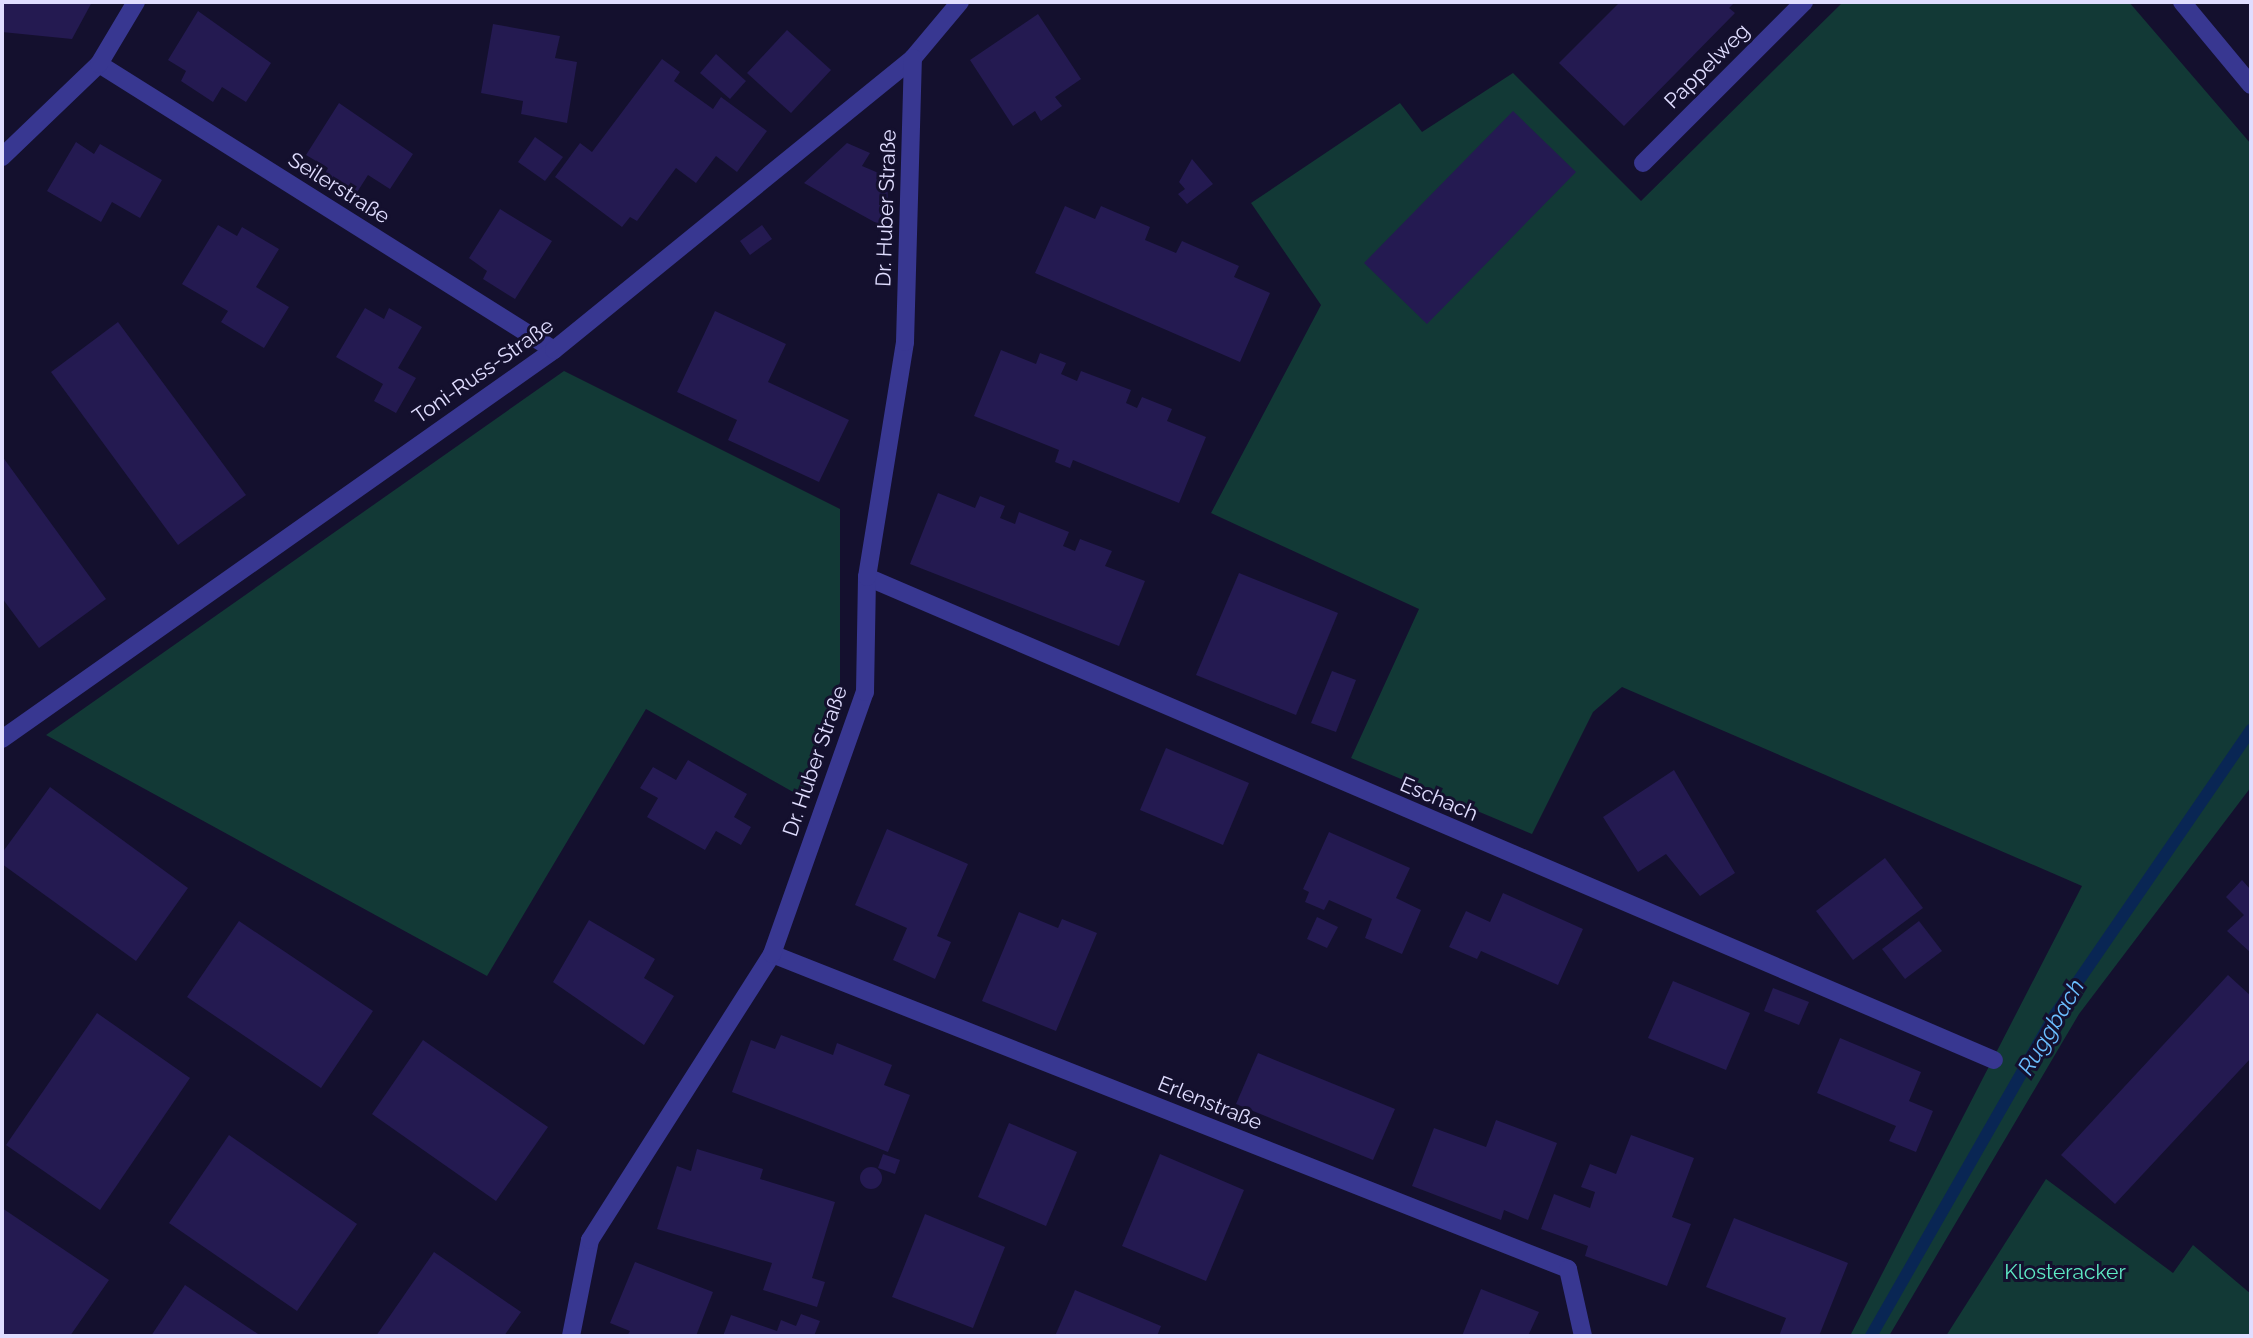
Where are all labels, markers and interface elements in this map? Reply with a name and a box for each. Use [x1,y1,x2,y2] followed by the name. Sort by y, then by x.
[1659,18,1755,114] street label: Pappelweg
[871,129,901,287] street label: Dr. Huber Straße
[284,147,394,229] street label: Seilerstraße
[408,313,558,429] street label: Toni-Russ-Straße
[777,682,853,840] street label: Dr. Huber Straße
[1396,771,1482,827] street label: Eschach
[2012,974,2090,1080] water label: Ruggbach
[1154,1071,1266,1135] street label: Erlenstraße
[2004,1259,2126,1285] park label: Klosteracker

